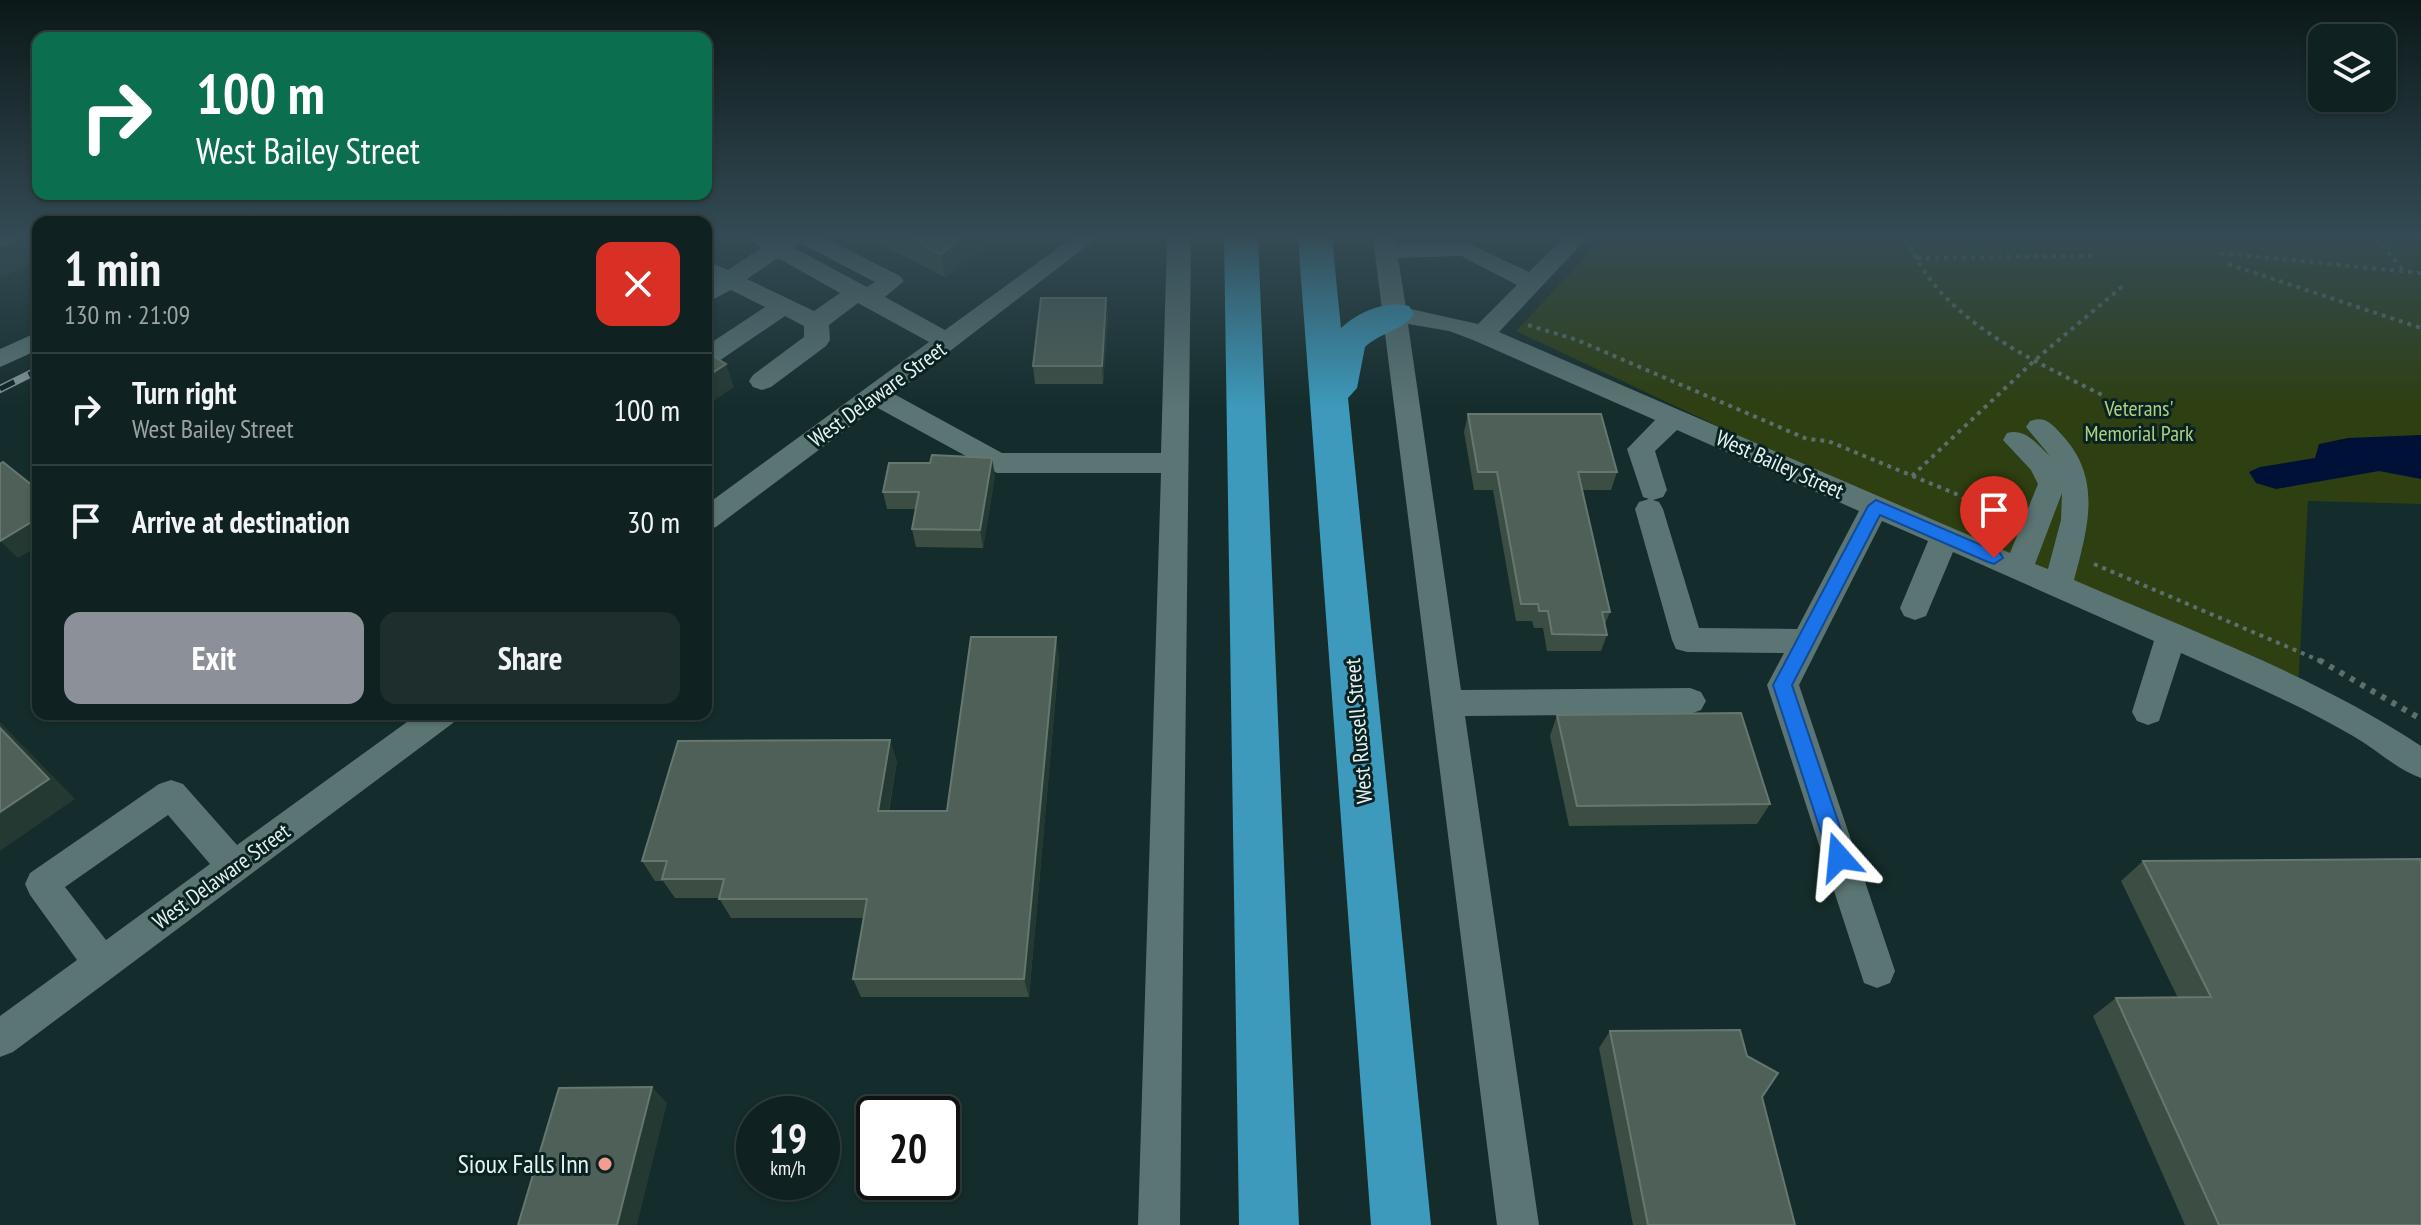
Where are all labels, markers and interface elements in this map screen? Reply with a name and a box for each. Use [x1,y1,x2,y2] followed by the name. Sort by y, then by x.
[2308,24,2396,112] map controls
[2308,24,2396,112] button: layers
[196,57,325,129] text: 100 m
[64,64,168,168] icon: right
[196,127,420,174] text: West Bailey Street
[64,237,161,299] text: 1 min
[596,242,680,326] button: close
[64,298,190,331] text: 130 m · 21:09
[803,335,951,453] street label: West Delaware Street
[132,373,236,412] text: Turn right
[64,387,108,431] icon: right
[614,390,680,429] text: 100 m
[2084,394,2194,447] park label: Veterans' Memorial Park
[132,412,294,445] text: West Bailey Street
[1712,423,1848,505] street label: West Bailey Street
[1960,476,2028,558] pin
[1972,488,2016,532] icon: arrive
[64,499,108,543] icon: arrive
[132,502,350,541] text: Arrive at destination
[627,502,680,541] text: 30 m
[64,612,364,704] button: Exit
[380,612,680,704] button: Share
[1338,657,1378,805] street label: West Russell Street
[1797,815,1881,899] position arrow
[147,817,295,935] street label: West Delaware Street
[856,1096,960,1200] speed limit sign: 20
[769,1112,807,1164] text: 19
[458,1147,589,1180] place label: Sioux Falls Inn
[596,1155,614,1173] marker: Sioux Falls Inn
[770,1155,806,1181] text: km/h

